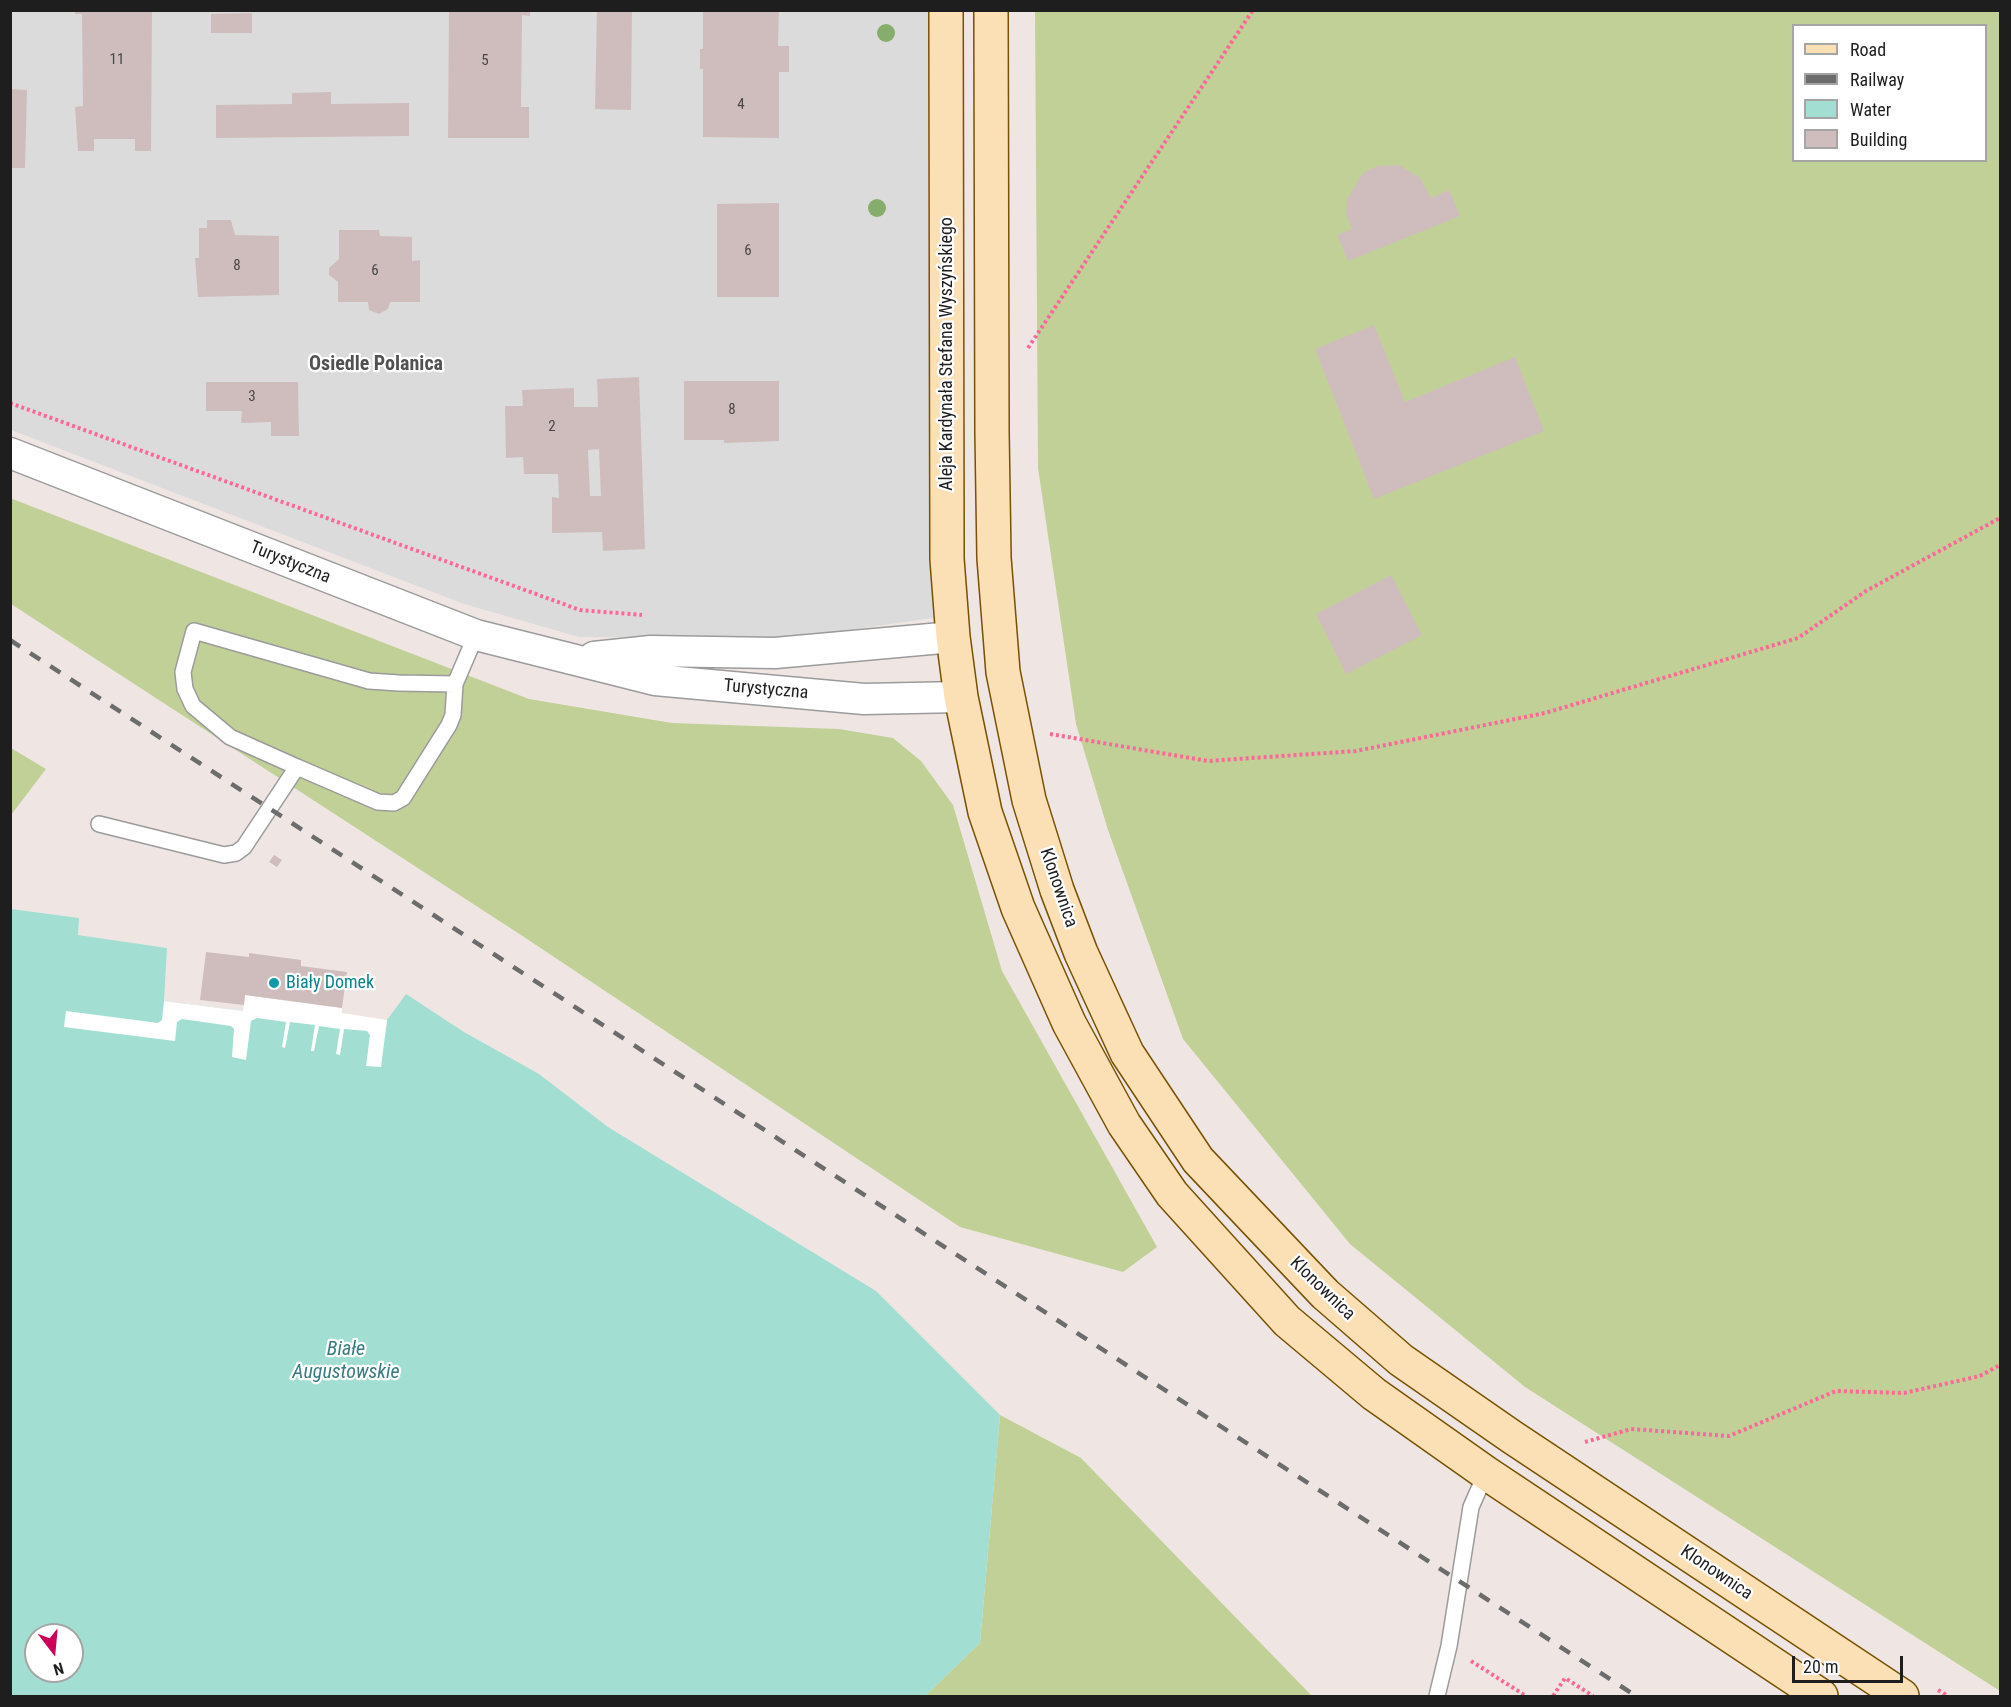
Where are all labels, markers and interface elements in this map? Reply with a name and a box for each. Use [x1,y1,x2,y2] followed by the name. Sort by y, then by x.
[1792,24,1987,162] legend
[1850,39,1886,60] text: Road
[110,51,124,69] house number: 11
[481,52,489,70] house number: 5
[1850,69,1904,90] text: Railway
[737,96,745,114] house number: 4
[1850,99,1891,120] text: Water
[1850,129,1907,150] text: Building
[936,217,958,491] street label: Aleja Kardynała Stefana Wyszyńskiego
[744,242,752,260] house number: 6
[233,257,241,275] house number: 8
[371,262,379,280] house number: 6
[309,353,443,377] district label: Osiedle Polanica
[248,388,256,406] house number: 3
[728,401,736,419] house number: 8
[548,418,556,436] house number: 2
[247,537,333,589] street label: Turystyczna
[723,676,809,704] street label: Turystyczna
[1034,846,1082,930] street label: Klonownica
[286,972,374,994] place label: Biały Domek
[267,976,281,990] marker: Biały Domek
[1285,1253,1359,1325] street label: Klonownica
[292,1338,400,1385] water label: Białe Augustowskie
[1676,1541,1756,1605] street label: Klonownica
[24,1623,84,1683] north arrow
[1795,1644,1906,1682] scale bar
[1803,1656,1838,1677] text: 20 m
[51,1658,66,1679] text: N

